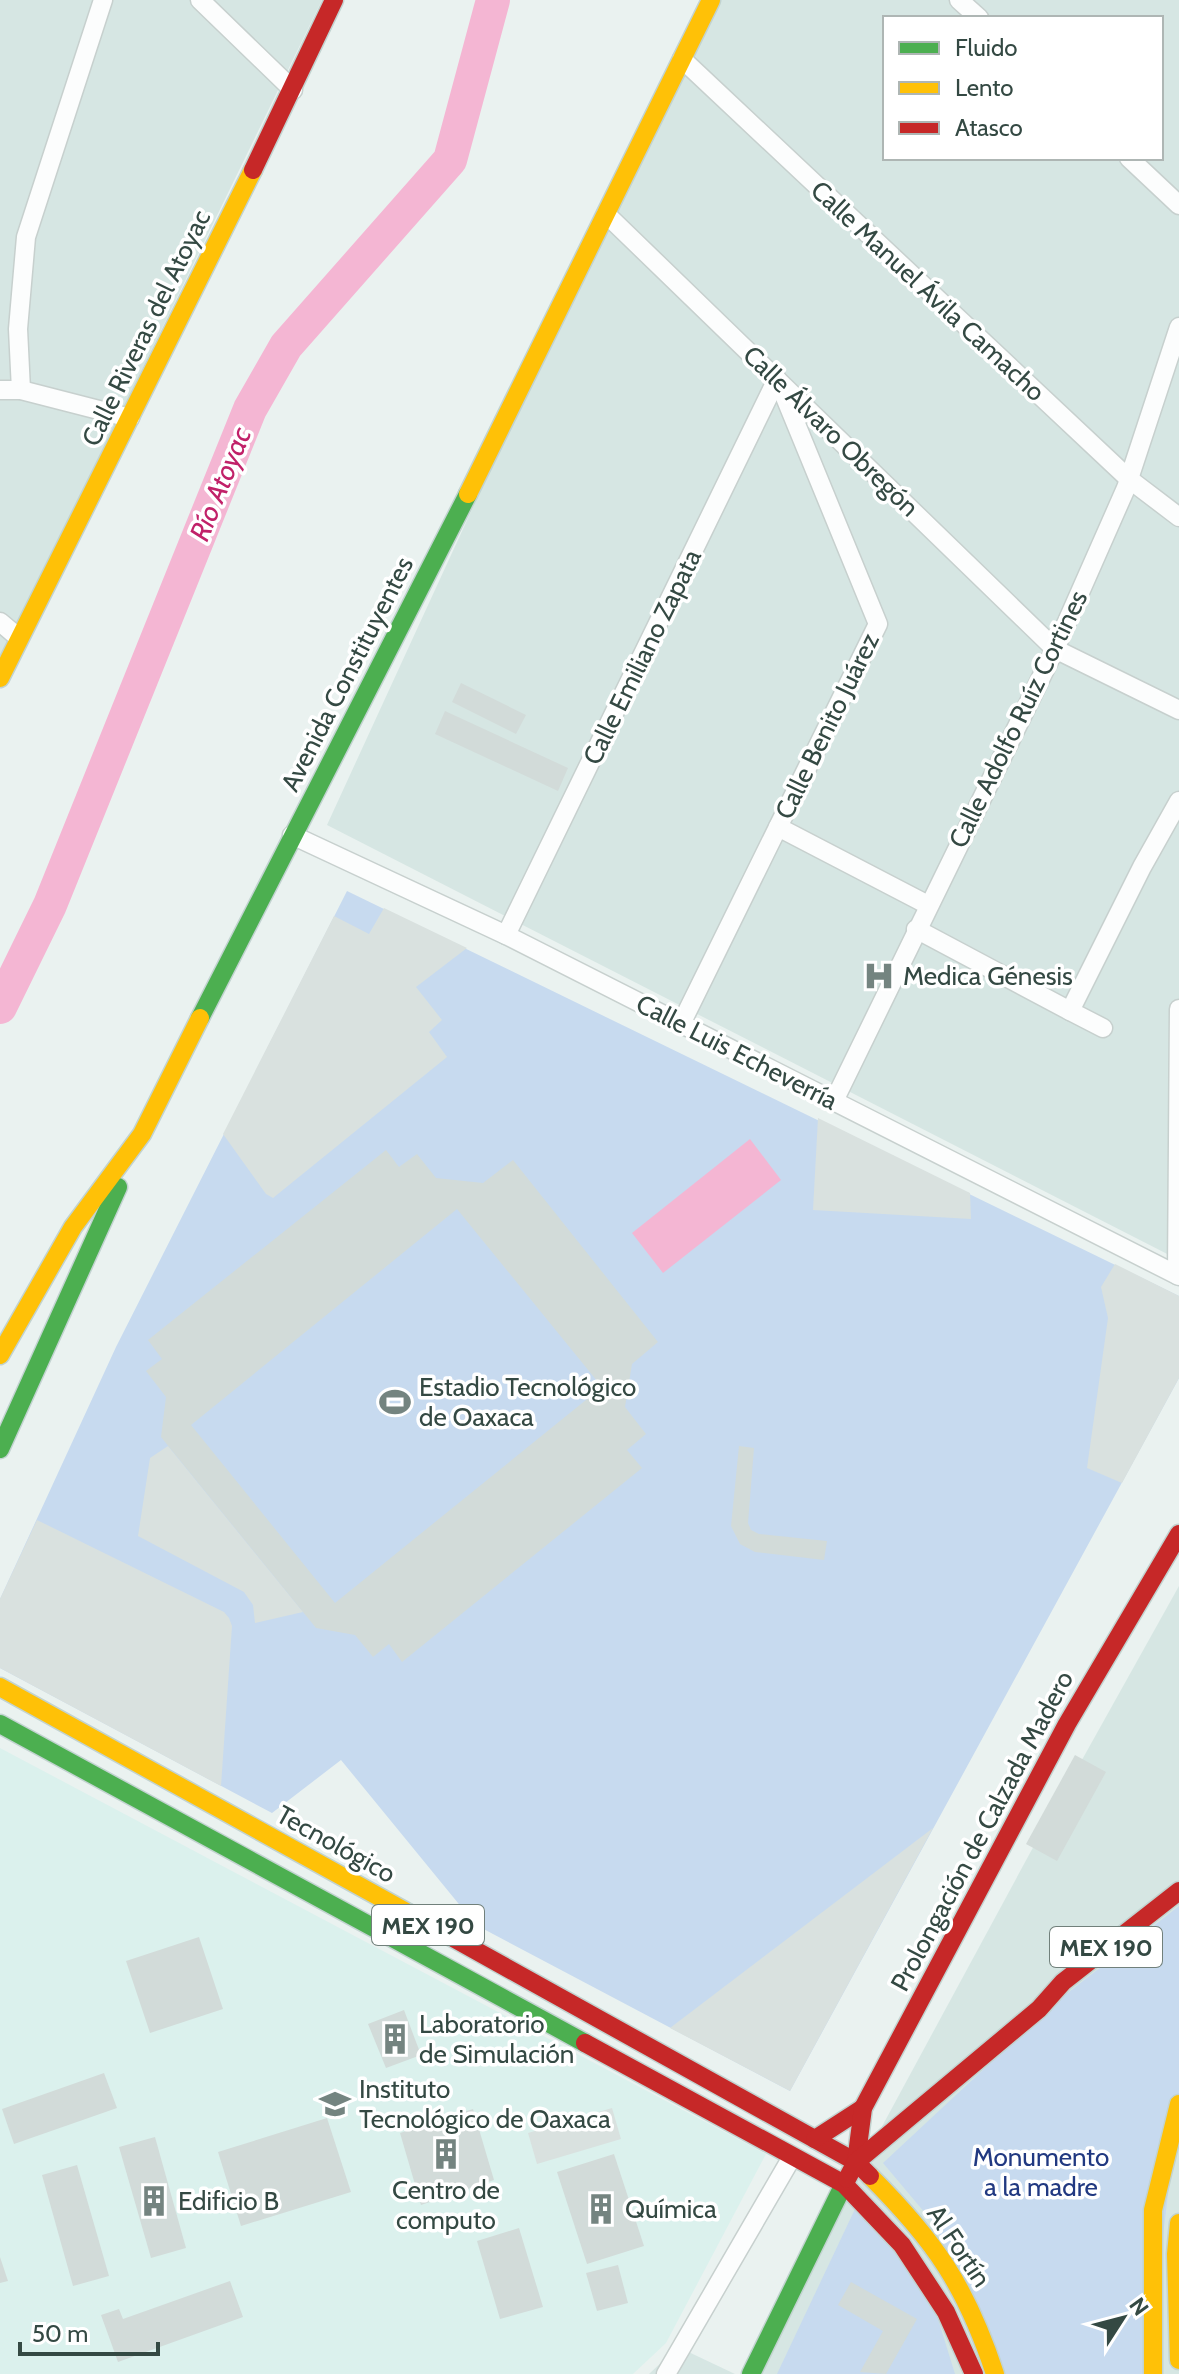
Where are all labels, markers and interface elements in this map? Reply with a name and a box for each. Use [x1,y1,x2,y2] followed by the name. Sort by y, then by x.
[883,16,1163,160] legend
[955,33,1017,62] text: Fluido
[955,73,1014,102] text: Lento
[955,113,1023,142] text: Atasco
[804,174,1052,408] street label: Calle Manuel Ávila Camacho
[75,205,217,451] street label: Calle Riveras del Atoyac
[736,339,926,523] street label: Calle Álvaro Obregón
[182,422,258,546] water label: Río Atoyac
[576,544,708,770] street label: Calle Emiliano Zapata
[274,551,420,797] street label: Avenida Constituyentes
[942,585,1094,853] street label: Calle Adolfo Ruíz Cortines
[768,628,886,824] street label: Calle Benito Juárez
[862,959,896,993] hospital icon: Medica Génesis
[903,960,1073,992] place label: Medica Génesis
[631,987,844,1117] street label: Calle Luis Echeverría
[419,1371,636,1433] place label: Estadio Tecnológico de Oaxaca
[378,1385,412,1419] sports icon: Estadio Tecnológico de Oaxaca
[884,1665,1080,1997] street label: Prolongación de Calzada Madero
[271,1798,401,1890] street label: Tecnológico
[372,1905,484,1945] road number: MEX 190
[1050,1927,1162,1967] road number: MEX 190
[419,2008,574,2070] place label: Laboratorio de Simulación
[378,2022,412,2056] building icon: Laboratorio de Simulación
[359,2073,611,2135] place label: Instituto Tecnológico de Oaxaca
[318,2087,352,2121] school or university icon: Instituto Tecnológico de Oaxaca
[429,2137,463,2171] building icon: Centro de computo
[973,2141,1109,2203] park label: Monumento a la madre
[392,2174,500,2236] place label: Centro de computo
[137,2184,171,2218] building icon: Edificio B
[178,2185,279,2217] place label: Edificio B
[584,2192,618,2226] building icon: Química
[625,2193,717,2225] place label: Química
[920,2199,998,2293] street label: Al Fortín
[1083,2278,1163,2358] north arrow
[1123,2292,1154,2321] text: N
[20,2306,158,2356] scale bar
[32,2319,88,2348] text: 50 m

